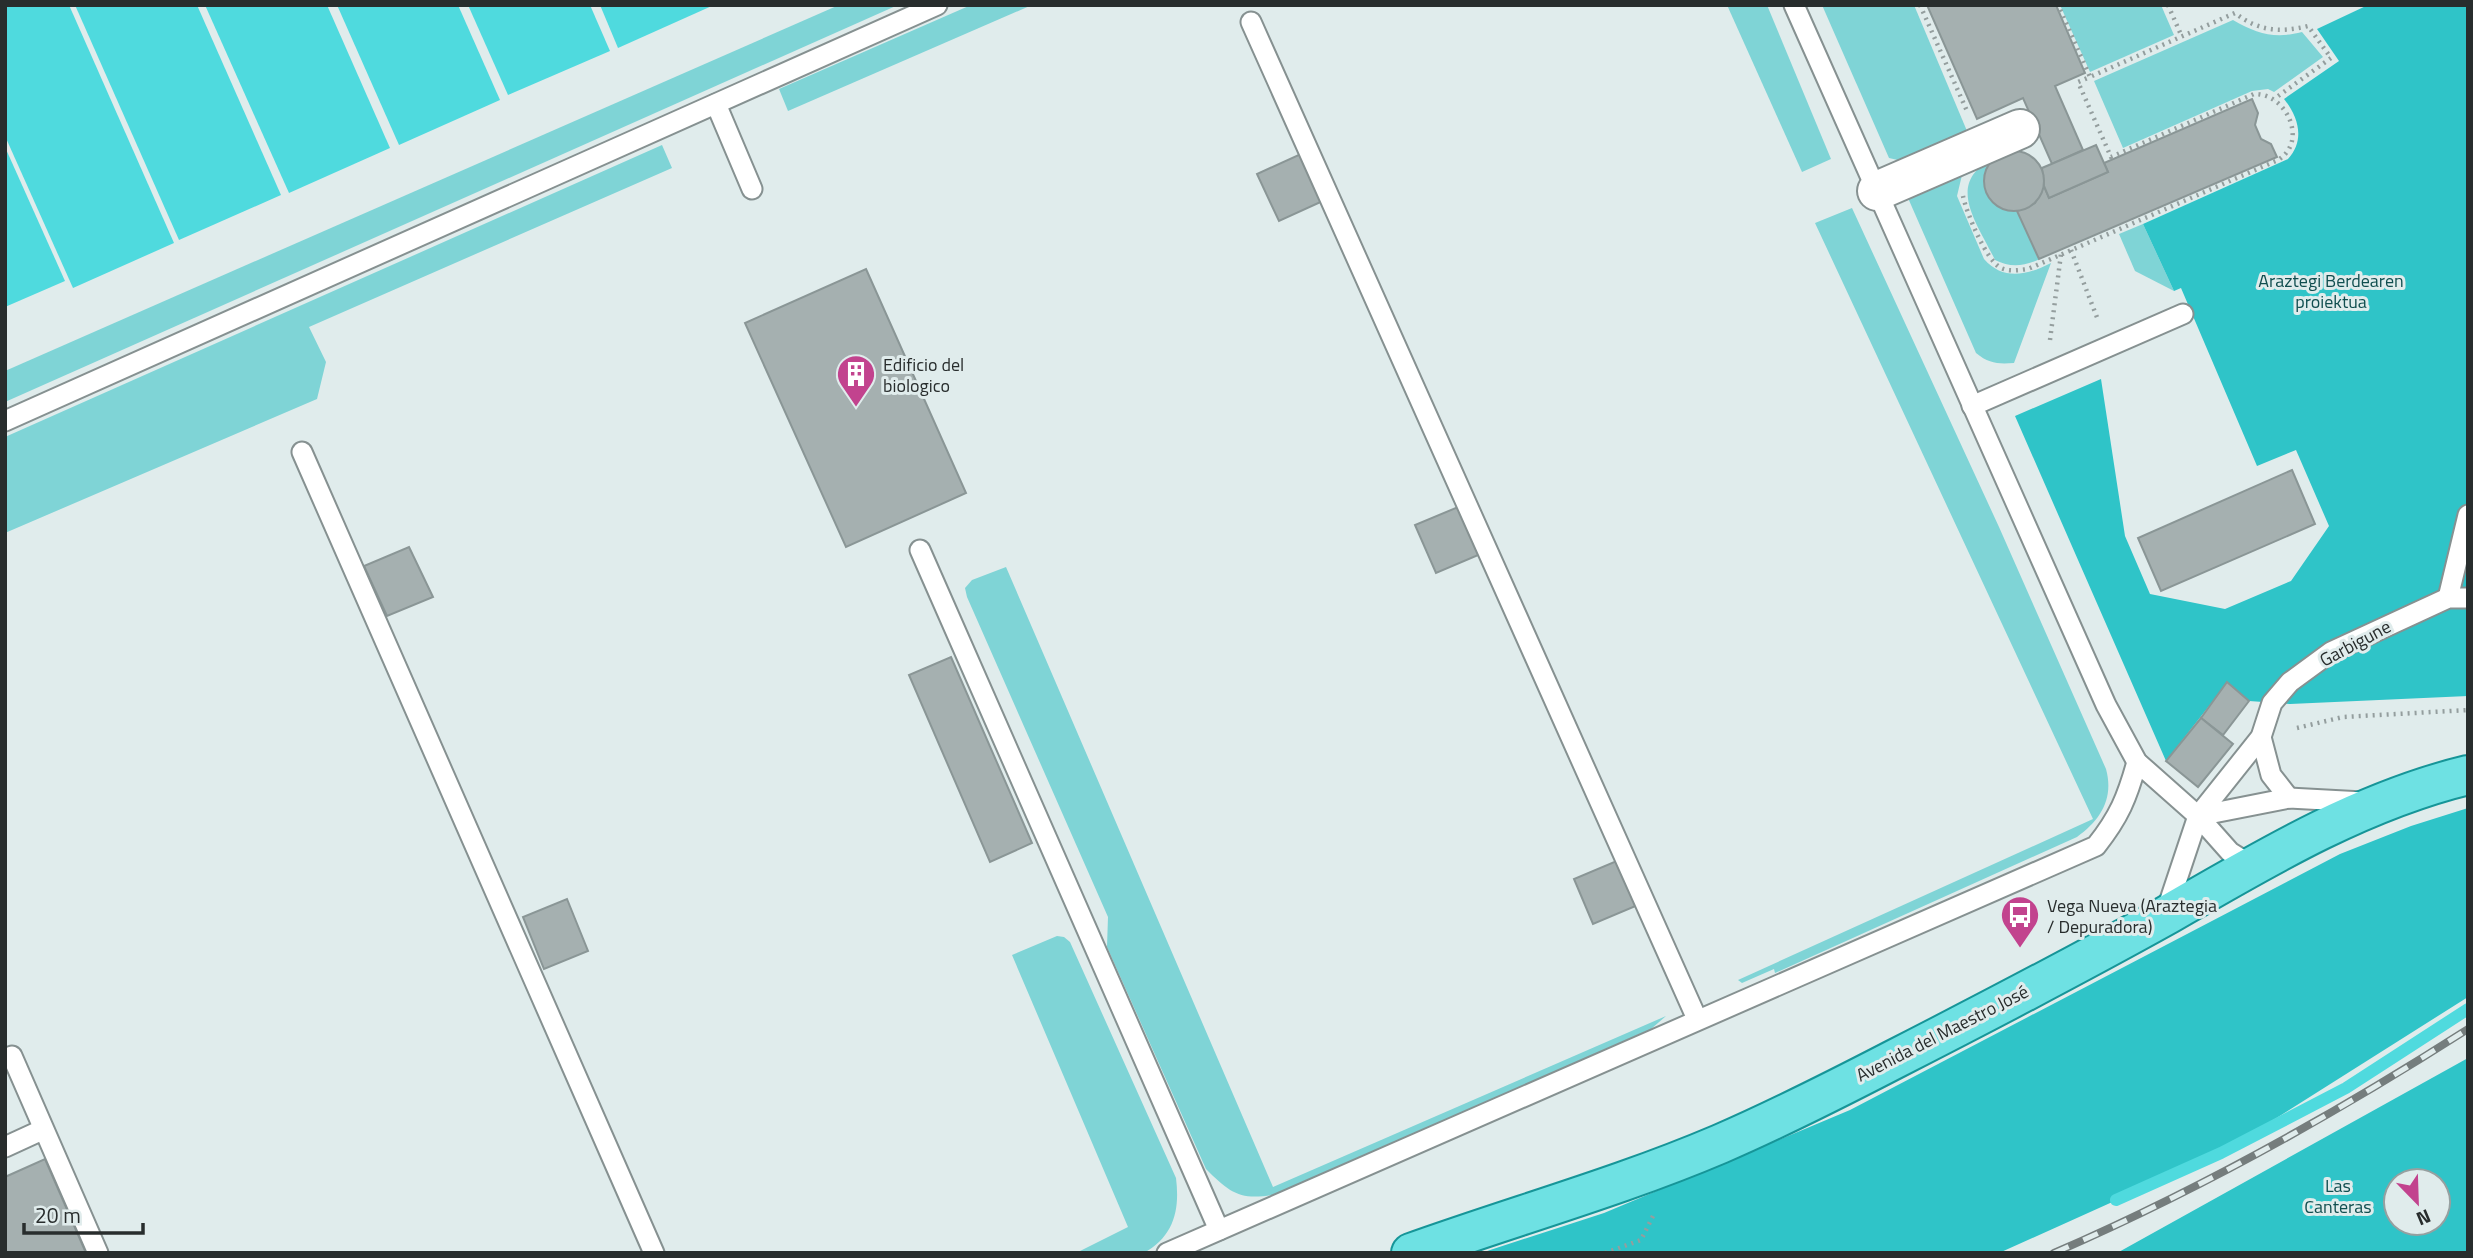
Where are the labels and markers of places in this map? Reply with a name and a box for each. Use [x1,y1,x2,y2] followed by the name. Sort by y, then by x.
[883,351,964,399] place label: Edificio del biologico
[835,353,877,408] building icon: Edificio del biologico
[2047,892,2217,940] place label: Vega Nueva (Araztegia / Depuradora)
[1999,894,2041,949] bus stop icon: Vega Nueva (Araztegia / Depuradora)

